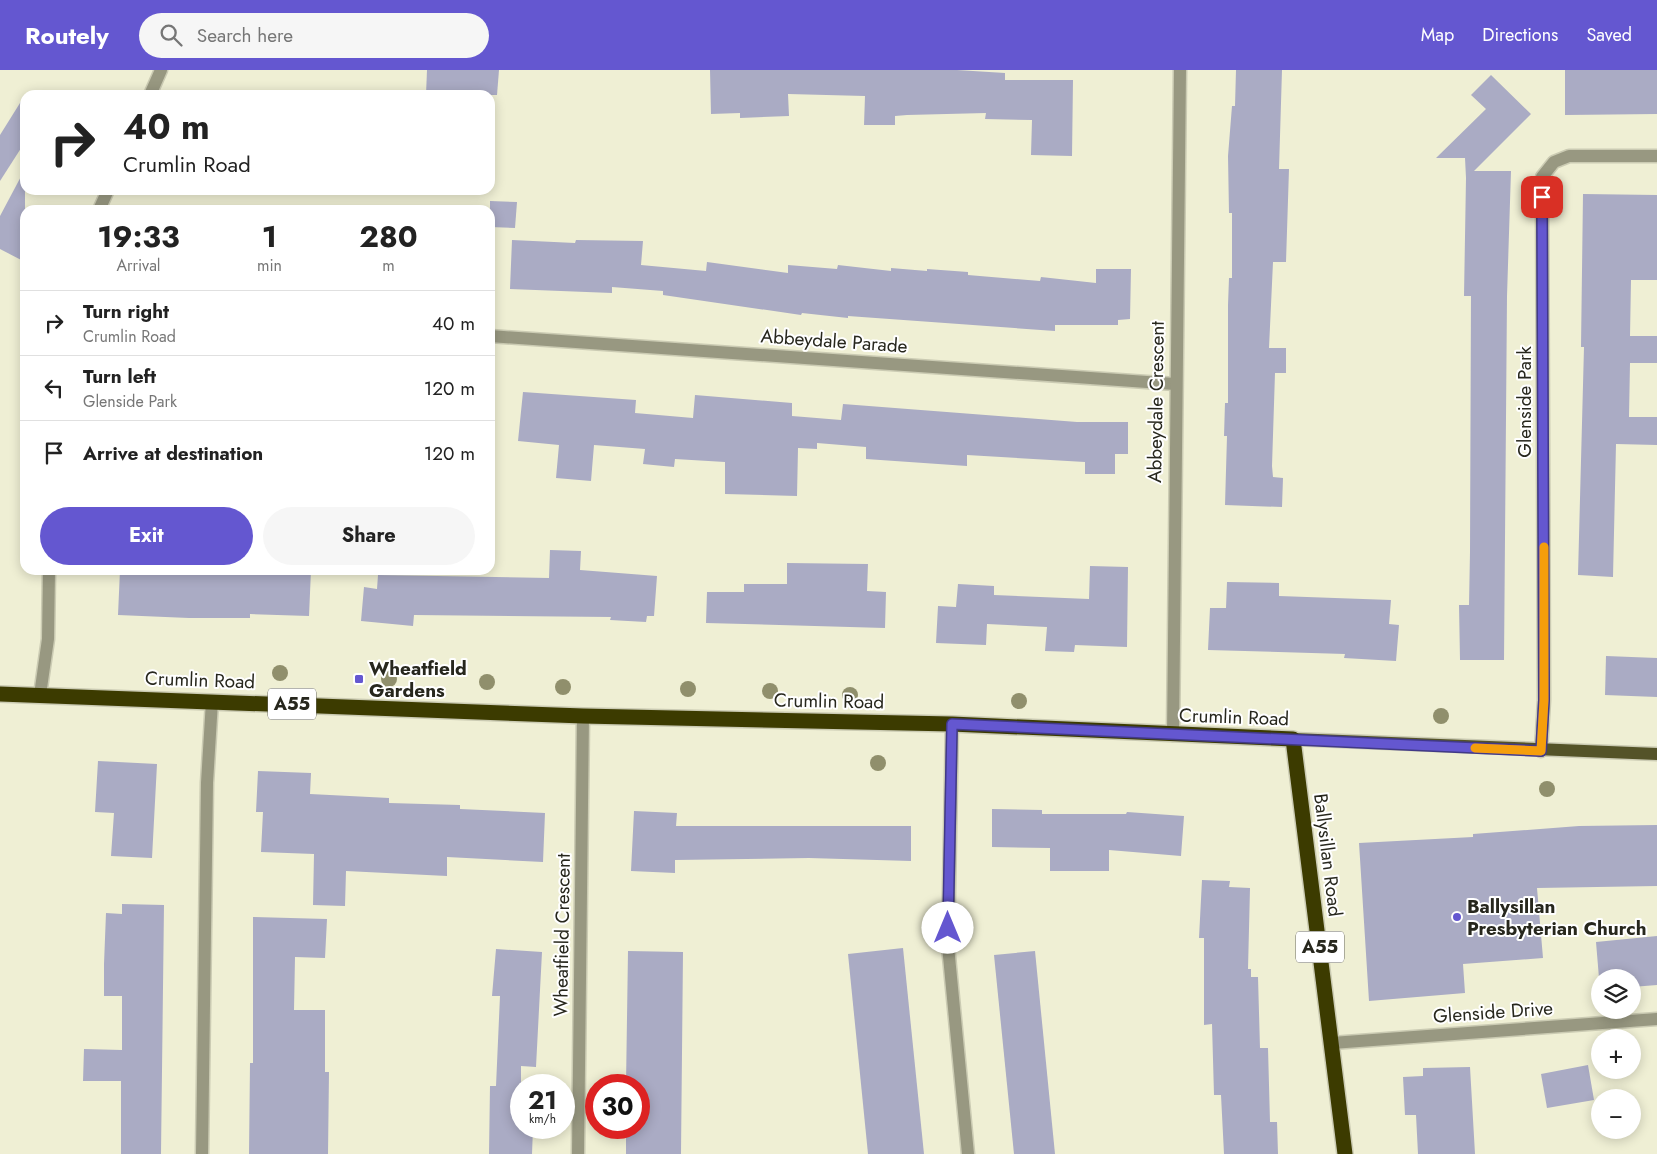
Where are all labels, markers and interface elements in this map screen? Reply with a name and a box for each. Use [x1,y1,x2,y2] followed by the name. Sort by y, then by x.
[139,13,489,58] search box
[25,18,109,53] text: Routely
[157,21,185,49] icon: search
[197,22,293,49] text: Search here
[1421,22,1454,48] text: Map
[1482,22,1558,48] text: Directions
[1586,22,1632,48] text: Saved
[123,102,210,152] text: 40 m
[40,110,105,175] icon: right
[123,148,251,180] text: Crumlin Road
[1521,176,1563,218] pin
[1528,183,1556,211] icon: arrive
[97,215,180,258] text: 19:33
[262,215,277,258] text: 1
[359,215,418,258] text: 280
[116,254,161,277] text: Arrival
[257,254,282,277] text: min
[382,254,395,277] text: m
[83,298,169,325] text: Turn right
[40,309,68,337] icon: right
[432,310,475,337] text: 40 m
[1141,320,1171,483] street label: Abbeydale Crescent
[760,322,909,360] street label: Abbeydale Parade
[83,325,176,348] text: Crumlin Road
[1511,346,1538,458] street label: Glenside Park
[83,363,156,390] text: Turn left
[40,374,68,402] icon: left
[424,375,475,402] text: 120 m
[83,390,177,413] text: Glenside Park
[40,439,68,467] icon: arrive
[83,440,263,467] text: Arrive at destination
[424,440,475,467] text: 120 m
[40,507,253,565] button: Exit
[263,507,475,565] button: Share
[369,655,467,704] place label: Wheatfield Gardens
[144,665,256,695] street label: Crumlin Road
[353,673,365,685] marker: Wheatfield Gardens
[774,687,884,715] street label: Crumlin Road
[268,688,316,720] road number: A55
[1178,702,1290,732] street label: Crumlin Road
[1307,792,1349,918] street label: Ballysillan Road
[547,853,577,1017] street label: Wheatfield Crescent
[1467,893,1647,942] place label: Ballysillan Presbyterian Church
[921,901,973,953] position arrow
[1451,911,1463,923] marker: Ballysillan Presbyterian Church
[1296,932,1344,962] road number: A55
[1591,969,1641,1139] map controls
[1591,969,1641,1019] button: layers
[1432,994,1554,1030] street label: Glenside Drive
[1591,1029,1641,1079] button: +
[585,1074,650,1139] speed limit sign: 30
[528,1082,557,1118] text: 21
[1591,1089,1641,1139] button: −
[529,1110,556,1128] text: km/h

